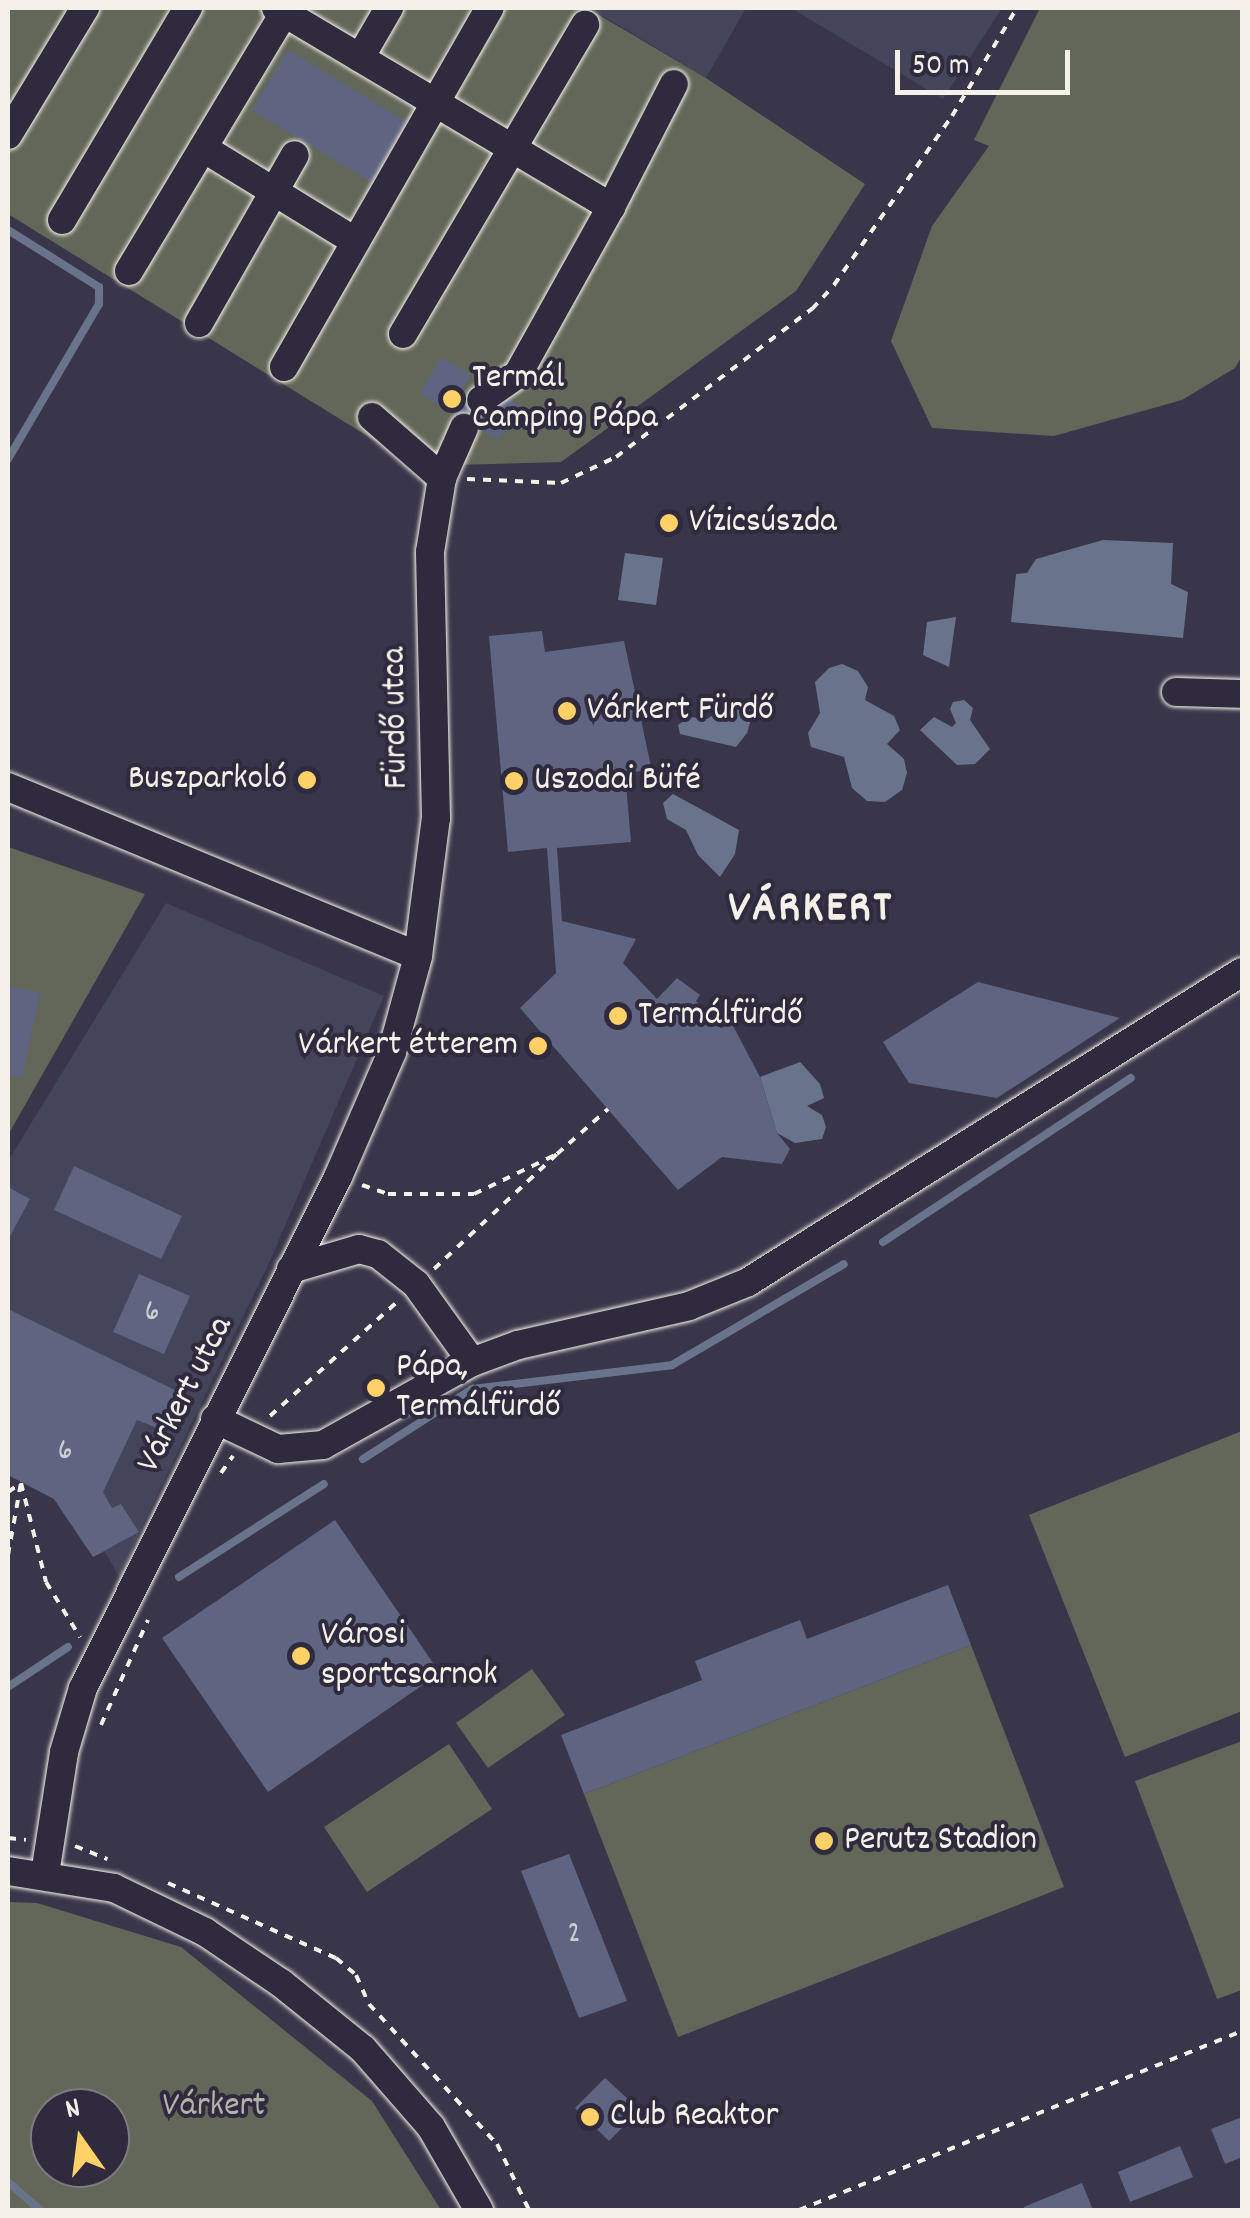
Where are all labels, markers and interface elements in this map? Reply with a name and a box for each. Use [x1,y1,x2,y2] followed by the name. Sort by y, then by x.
[900,30,1075,92] scale bar
[912,46,970,89] text: 50 m
[472,358,658,440] place label: Termál Camping Pápa
[441,388,463,410] marker: Termál Camping Pápa
[689,502,837,544] place label: Vízicsúszda
[658,512,680,534] marker: Vízicsúszda
[375,647,419,789] street label: Fürdő utca
[587,690,774,732] place label: Várkert Fürdő
[556,700,578,722] marker: Várkert Fürdő
[128,759,287,801] place label: Buszparkoló
[534,760,701,802] place label: Uszodai Büfé
[296,769,318,791] marker: Buszparkoló
[503,770,525,792] marker: Uszodai Büfé
[728,884,894,938] district label: VÁRKERT
[638,995,803,1037] place label: Termálfürdő
[607,1005,629,1027] marker: Termálfürdő
[298,1025,518,1067] place label: Várkert étterem
[527,1035,549,1057] marker: Várkert étterem
[145,1296,159,1332] house number: 6
[129,1310,243,1480] street label: Várkert utca
[396,1347,561,1429] place label: Pápa, Termálfürdő
[365,1377,387,1399] marker: Pápa, Termálfürdő
[58,1435,72,1471] house number: 6
[321,1615,498,1697] place label: Városi sportcsarnok
[290,1645,312,1667] marker: Városi sportcsarnok
[844,1820,1037,1862] place label: Perutz Stadion
[813,1830,835,1852] marker: Perutz Stadion
[567,1918,581,1954] house number: 2
[163,2086,265,2128] park label: Várkert
[30,2088,130,2188] north arrow
[62,2090,85,2132] text: N
[610,2096,779,2138] place label: Club Reaktor
[579,2106,601,2128] marker: Club Reaktor

